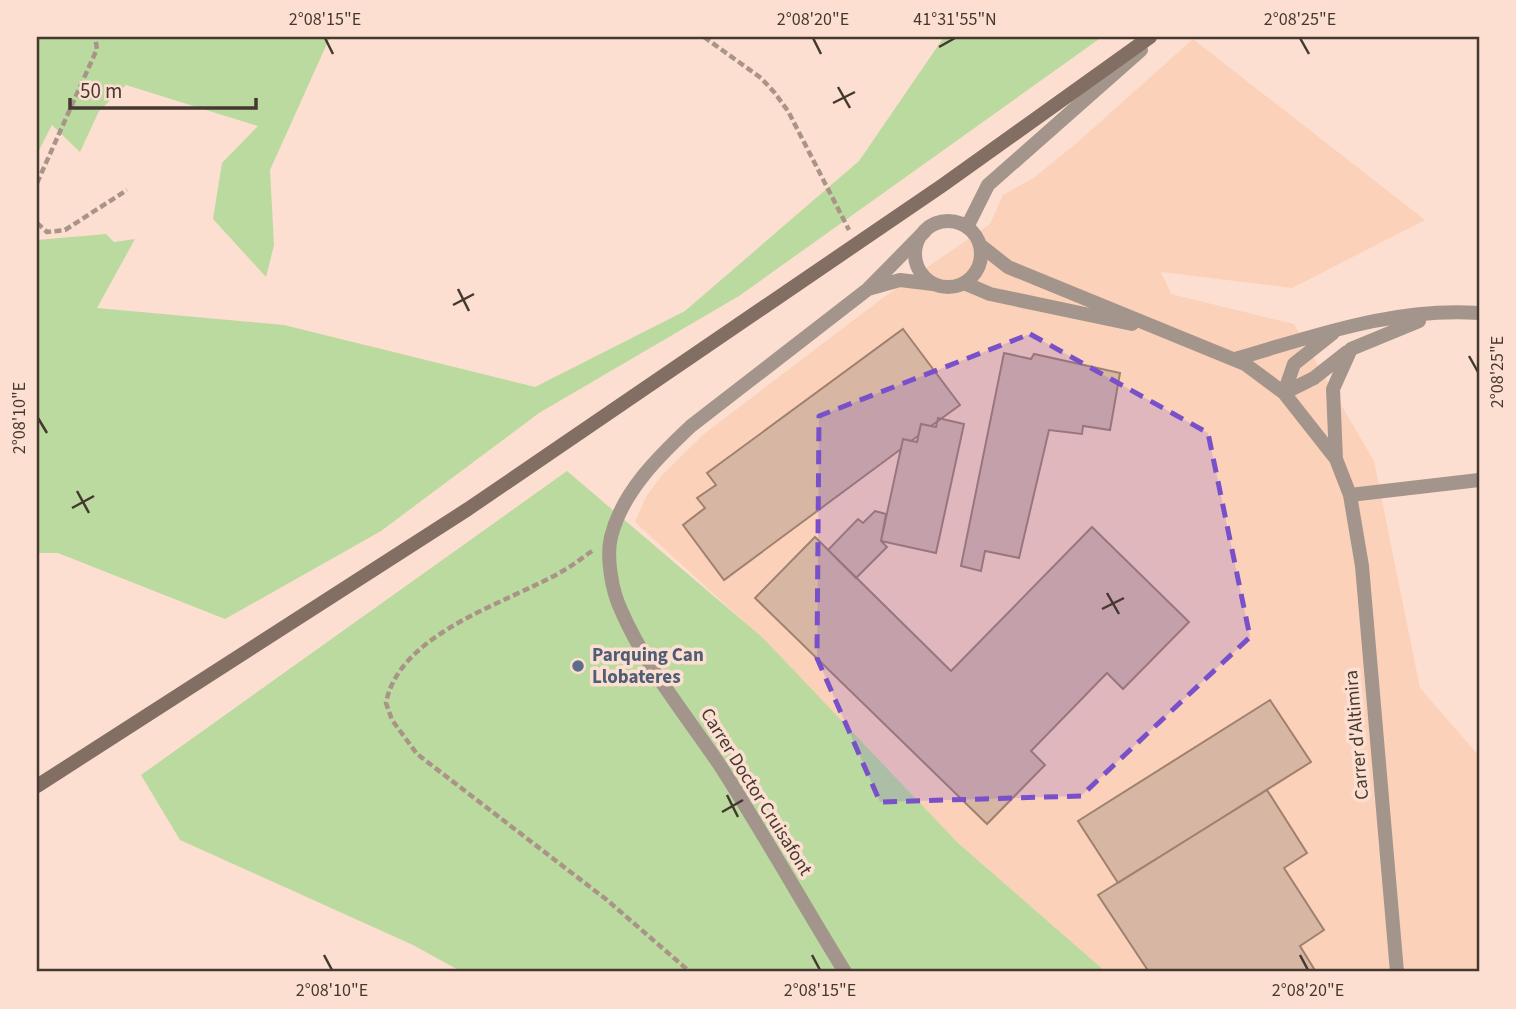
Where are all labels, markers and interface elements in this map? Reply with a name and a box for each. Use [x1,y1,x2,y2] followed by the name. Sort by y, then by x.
[289,7,361,32] text: 2°08'15"E
[777,7,849,32] text: 2°08'20"E
[913,7,997,32] text: 41°31'55"N
[1264,7,1336,32] text: 2°08'25"E
[70,66,256,110] scale bar
[80,76,122,106] text: 50 m
[1485,336,1510,408] text: 2°08'25"E
[7,382,32,454] text: 2°08'10"E
[592,642,704,691] place label: Parquing Can Llobateres
[570,658,586,674] marker: Parquing Can Llobateres
[1338,669,1376,801] street label: Carrer d'Altimira
[693,703,819,881] street label: Carrer Doctor Cruisafont
[296,978,368,1003] text: 2°08'10"E
[784,978,856,1003] text: 2°08'15"E
[1272,978,1344,1003] text: 2°08'20"E

